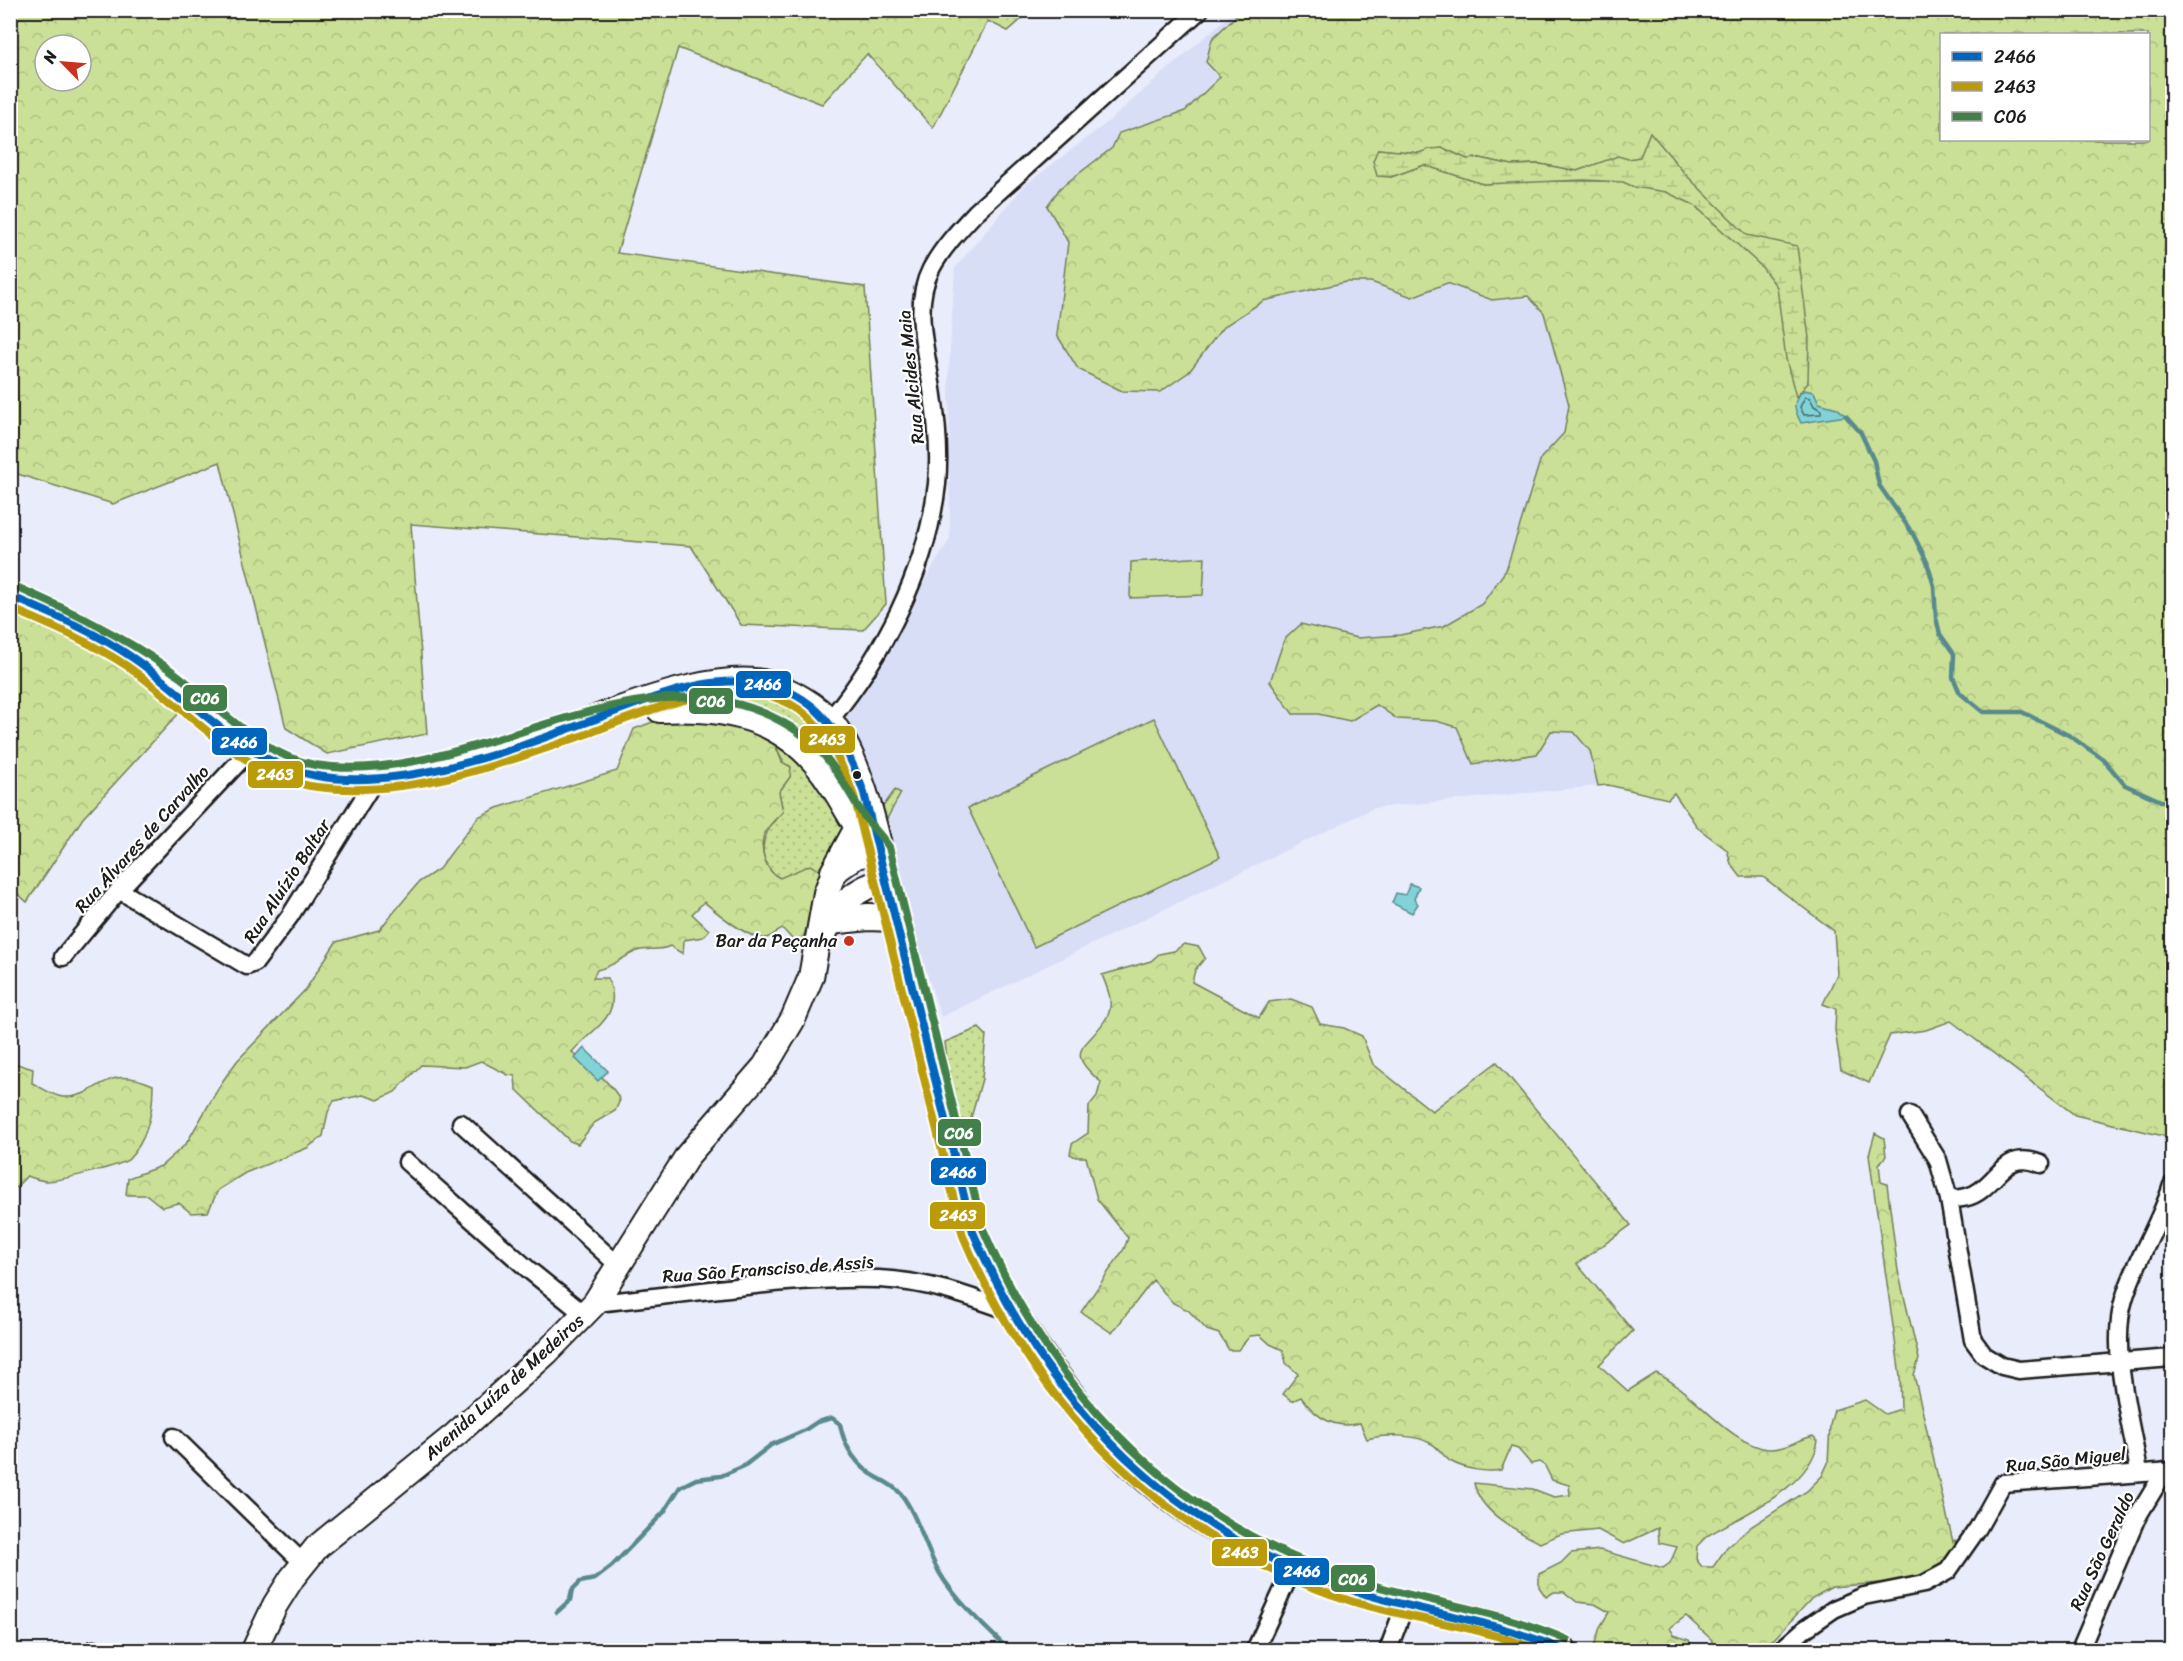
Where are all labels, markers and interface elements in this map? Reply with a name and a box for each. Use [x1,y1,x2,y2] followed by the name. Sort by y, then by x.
[33,33,93,93] north arrow
[1940,33,2150,141] legend
[1994,41,2036,73] text: 2466
[34,45,66,69] text: N
[1994,71,2036,103] text: 2463
[1994,101,2027,133] text: C06
[888,308,934,446] street label: Rua Alcides Maia
[735,670,792,699] line badge: 2466
[743,670,782,699] text: 2466
[182,684,228,712] line badge: C06
[189,684,220,713] text: C06
[688,687,734,715] line badge: C06
[695,687,726,716] text: C06
[799,725,856,754] line badge: 2463
[807,725,846,754] text: 2463
[211,727,268,756] line badge: 2466
[219,728,258,757] text: 2466
[66,758,218,920] street label: Rua Álvares de Carvalho
[247,760,304,789] line badge: 2463
[255,760,294,789] text: 2463
[851,769,863,781] unlabelled marker
[235,811,340,950] street label: Rua Aluízio Baltar
[716,925,838,957] place label: Bar da Peçanha
[842,934,856,948] marker: Bar da Peçanha
[937,1118,982,1147] line badge: C06
[943,1119,974,1148] text: C06
[930,1157,987,1186] line badge: 2466
[938,1158,977,1187] text: 2466
[929,1201,986,1230] line badge: 2463
[938,1201,977,1230] text: 2463
[661,1246,875,1292] street label: Rua São Fransciso de Assis
[415,1305,592,1469] street label: Avenida Luíza de Medeiros
[2005,1438,2128,1482] street label: Rua São Miguel
[2060,1486,2144,1616] street label: Rua São Geraldo
[1211,1538,1268,1567] line badge: 2463
[1220,1538,1259,1567] text: 2463
[1273,1557,1330,1586] line badge: 2466
[1282,1557,1321,1586] text: 2466
[1330,1564,1376,1593] line badge: C06
[1337,1565,1368,1594] text: C06

